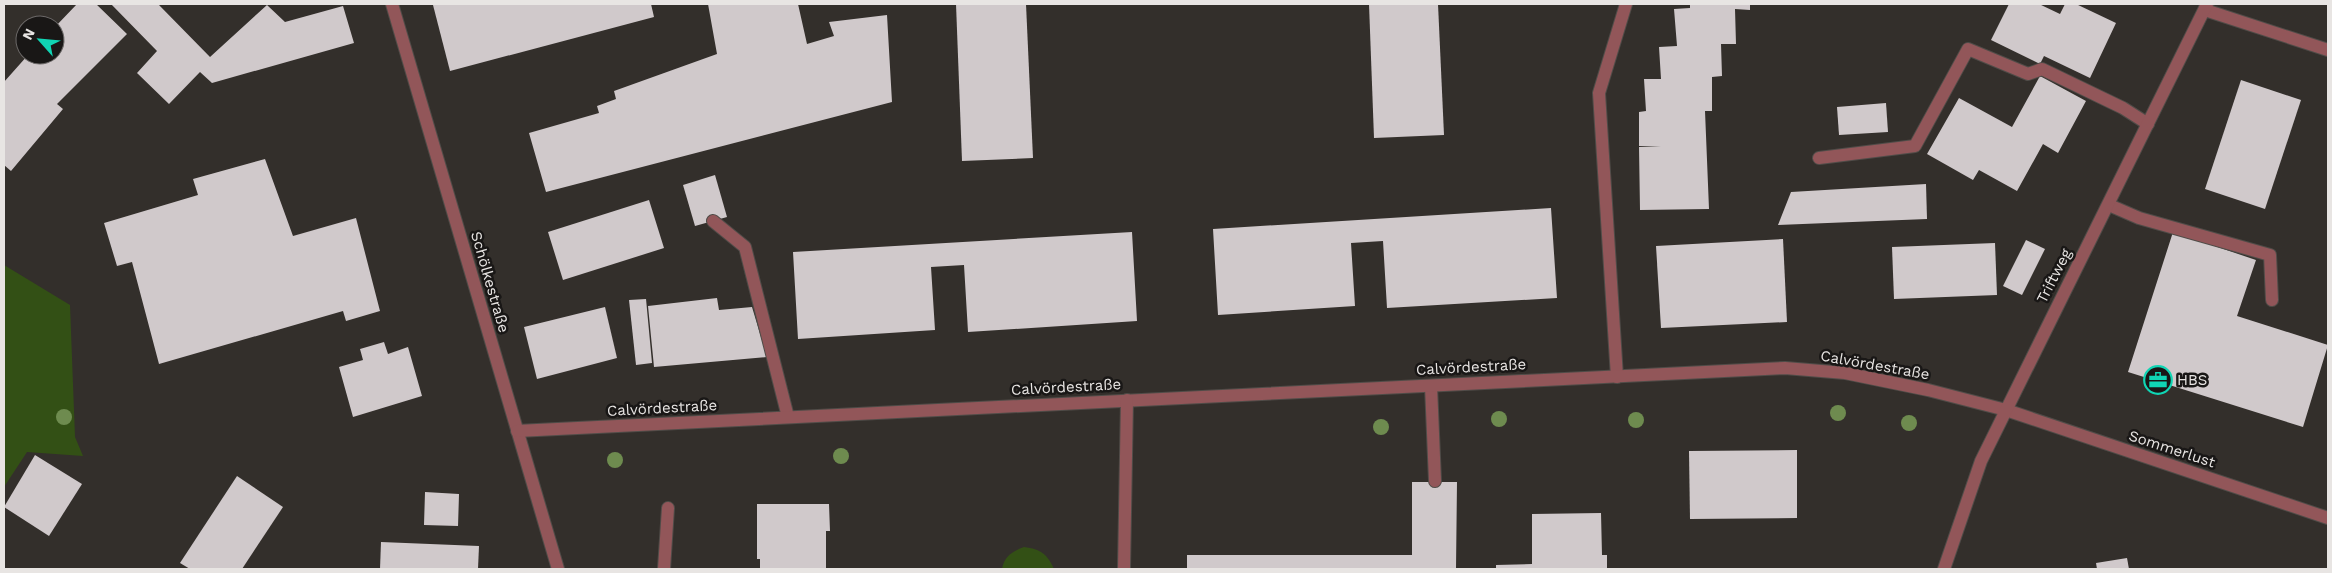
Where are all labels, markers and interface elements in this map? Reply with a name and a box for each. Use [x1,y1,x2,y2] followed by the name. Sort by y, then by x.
[15,15,65,65] north arrow
[19,26,38,42] text: N
[467,229,513,335] street label: Schölkestraße
[2033,246,2075,306] street label: Triftweg
[1819,347,1931,383] street label: Calvördestraße
[1415,355,1527,379] street label: Calvördestraße
[2143,365,2173,395] office icon: HBS
[2177,371,2207,389] place label: HBS
[1010,375,1122,399] street label: Calvördestraße
[606,396,718,420] street label: Calvördestraße
[2126,427,2218,472] street label: Sommerlust

